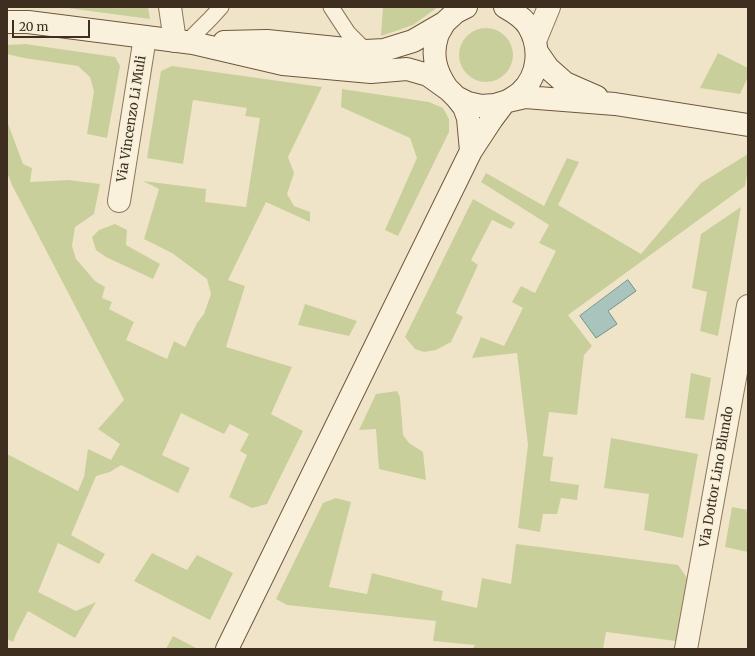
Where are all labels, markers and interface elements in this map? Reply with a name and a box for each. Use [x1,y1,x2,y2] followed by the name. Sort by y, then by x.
[14,12,92,38] scale bar
[19,19,48,34] text: 20 m
[114,55,150,183] street label: Via Vincenzo Li Muli
[697,405,737,549] street label: Via Dottor Lino Blundo

